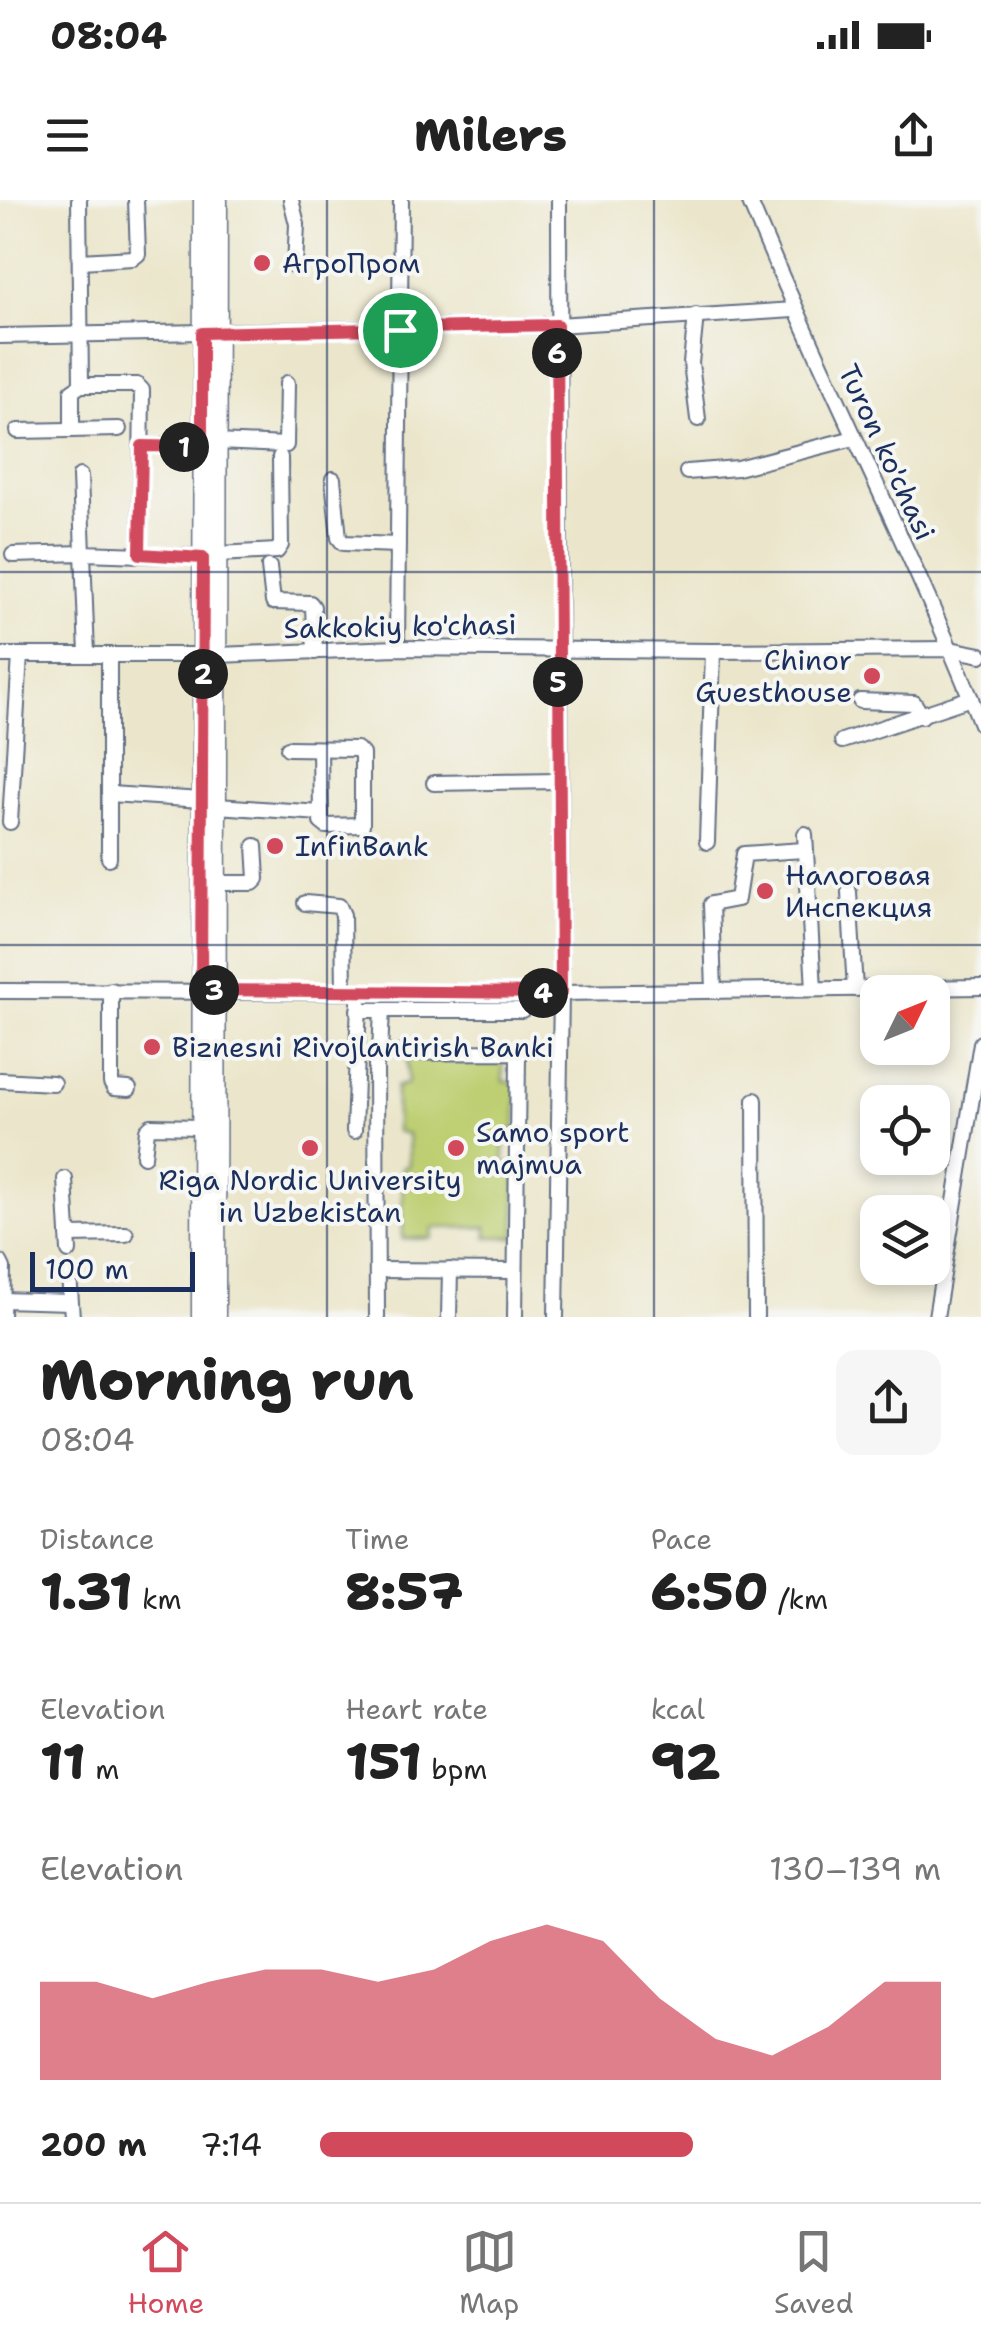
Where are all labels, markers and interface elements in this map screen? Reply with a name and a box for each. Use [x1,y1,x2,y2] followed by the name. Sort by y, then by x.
[50,10,167,61] text: 08:04
[414,105,567,165] text: Milers
[40,108,95,163] icon: menu
[886,108,941,163] icon: share
[282,244,420,282] place label: АгроПром
[251,252,273,274] marker: АгроПром
[358,288,443,373] pin
[373,303,428,358] icon: arrive
[532,328,582,378] pin: 6
[547,334,567,372] text: 6
[830,358,944,546] street label: Turon ko'chasi
[159,422,209,472] pin: 1
[178,428,190,466] text: 1
[283,605,517,647] street label: Sakkokiy ko'chasi
[695,641,852,711] place label: Chinor Guesthouse
[178,649,228,699] pin: 2
[193,655,213,693] text: 2
[533,657,583,707] pin: 5
[549,663,567,701] text: 5
[861,665,883,687] marker: Chinor Guesthouse
[295,827,429,865] place label: InfinBank
[264,835,286,857] marker: InfinBank
[785,856,932,926] place label: Налоговая Инспекция
[754,880,776,902] marker: Налоговая Инспекция
[189,965,239,1015] pin: 3
[518,968,568,1018] pin: 4
[204,971,224,1009] text: 3
[533,974,553,1012] text: 4
[860,975,950,1065] north arrow
[860,975,950,1285] map controls
[172,1028,554,1066] place label: Biznesni Rivojlantirish Banki
[141,1036,163,1058] marker: Biznesni Rivojlantirish Banki
[860,1085,950,1175] button: locate
[476,1113,630,1183] place label: Samo sport majmua
[299,1137,321,1159] marker: Riga Nordic University in Uzbekistan
[445,1137,467,1159] marker: Samo sport majmua
[158,1161,462,1231] place label: Riga Nordic University in Uzbekistan
[860,1195,950,1285] button: layers
[30,1247,195,1292] scale bar
[45,1250,129,1288] text: 100 m
[40,1343,414,1417] text: Morning run
[836,1350,941,1455] button: share
[40,1418,135,1461] text: 08:04
[40,1520,155,1558] text: Distance
[345,1520,410,1558] text: Time
[651,1520,712,1558] text: Pace
[40,1558,132,1625] text: 1.31
[345,1558,463,1625] text: 8:57
[651,1558,768,1625] text: 6:50
[132,1580,182,1618] text: km
[768,1580,828,1618] text: /km
[40,1690,165,1728] text: Elevation
[345,1690,488,1728] text: Heart rate
[651,1690,705,1728] text: kcal
[40,1728,86,1795] text: 11
[345,1728,422,1795] text: 151
[651,1728,720,1795] text: 92
[86,1750,119,1788] text: m
[422,1750,487,1788] text: bpm
[40,1847,183,1890] text: Elevation
[769,1847,941,1890] text: 130–139 m
[40,2123,147,2166] text: 200 m
[200,2123,262,2166] text: 7:14
[127,2224,204,2322] tab: Home
[459,2224,519,2322] tab: Map
[774,2224,854,2322] tab: Saved

